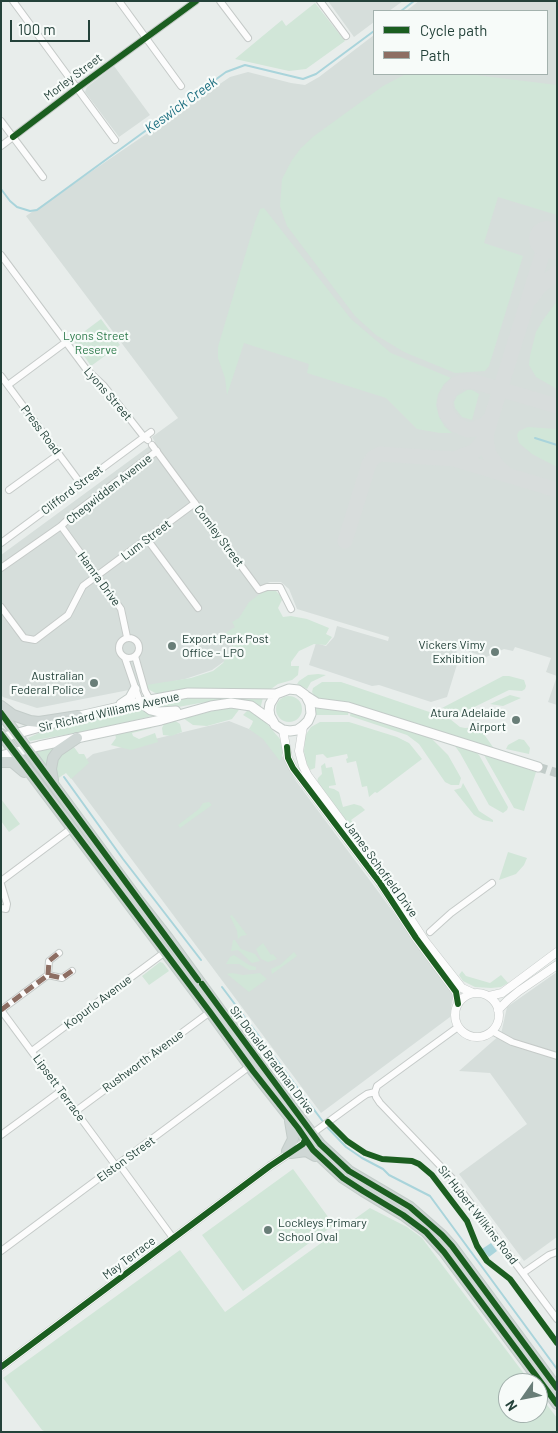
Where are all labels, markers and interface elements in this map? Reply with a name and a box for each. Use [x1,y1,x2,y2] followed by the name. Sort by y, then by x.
[12,10,92,42] scale bar
[373,10,548,75] legend
[18,20,56,38] text: 100 m
[420,21,487,39] text: Cycle path
[420,46,450,64] text: Path
[41,50,105,104] street label: Morley Street
[141,73,221,137] water label: Keswick Creek
[63,329,129,357] park label: Lyons Street Reserve
[81,364,135,424] street label: Lyons Street
[18,403,64,457] street label: Press Road
[63,451,155,527] street label: Chegwidden Avenue
[38,462,106,518] street label: Clifford Street
[191,502,247,570] street label: Comley Street
[118,517,174,563] street label: Lum Street
[75,549,123,609] street label: Hamra Drive
[182,632,269,660] place label: Export Park Post Office - LPO
[418,638,485,666] place label: Vickers Vimy Exhibition
[166,640,178,652] marker: Export Park Post Office - LPO
[489,646,501,658] marker: Vickers Vimy Exhibition
[11,669,84,697] place label: Australian Federal Police
[88,677,100,689] marker: Australian Federal Police
[37,689,181,735] street label: Sir Richard Williams Avenue
[430,706,506,734] place label: Atura Adelaide Airport
[510,714,522,726] marker: Atura Adelaide Airport
[341,818,421,920] street label: James Schofield Drive
[61,972,135,1032] street label: Kopurlo Avenue
[227,1003,317,1117] street label: Sir Donald Bradman Drive
[100,1027,186,1095] street label: Rushworth Avenue
[30,1052,88,1124] street label: Lipsett Terrace
[94,1133,158,1185] street label: Elston Street
[435,1163,521,1267] street label: Sir Hubert Wilkins Road
[278,1216,367,1244] place label: Lockleys Primary School Oval
[262,1224,274,1236] marker: Lockleys Primary School Oval
[100,1233,158,1283] street label: May Terrace
[498,1373,548,1423] north arrow
[501,1397,521,1414] text: N

